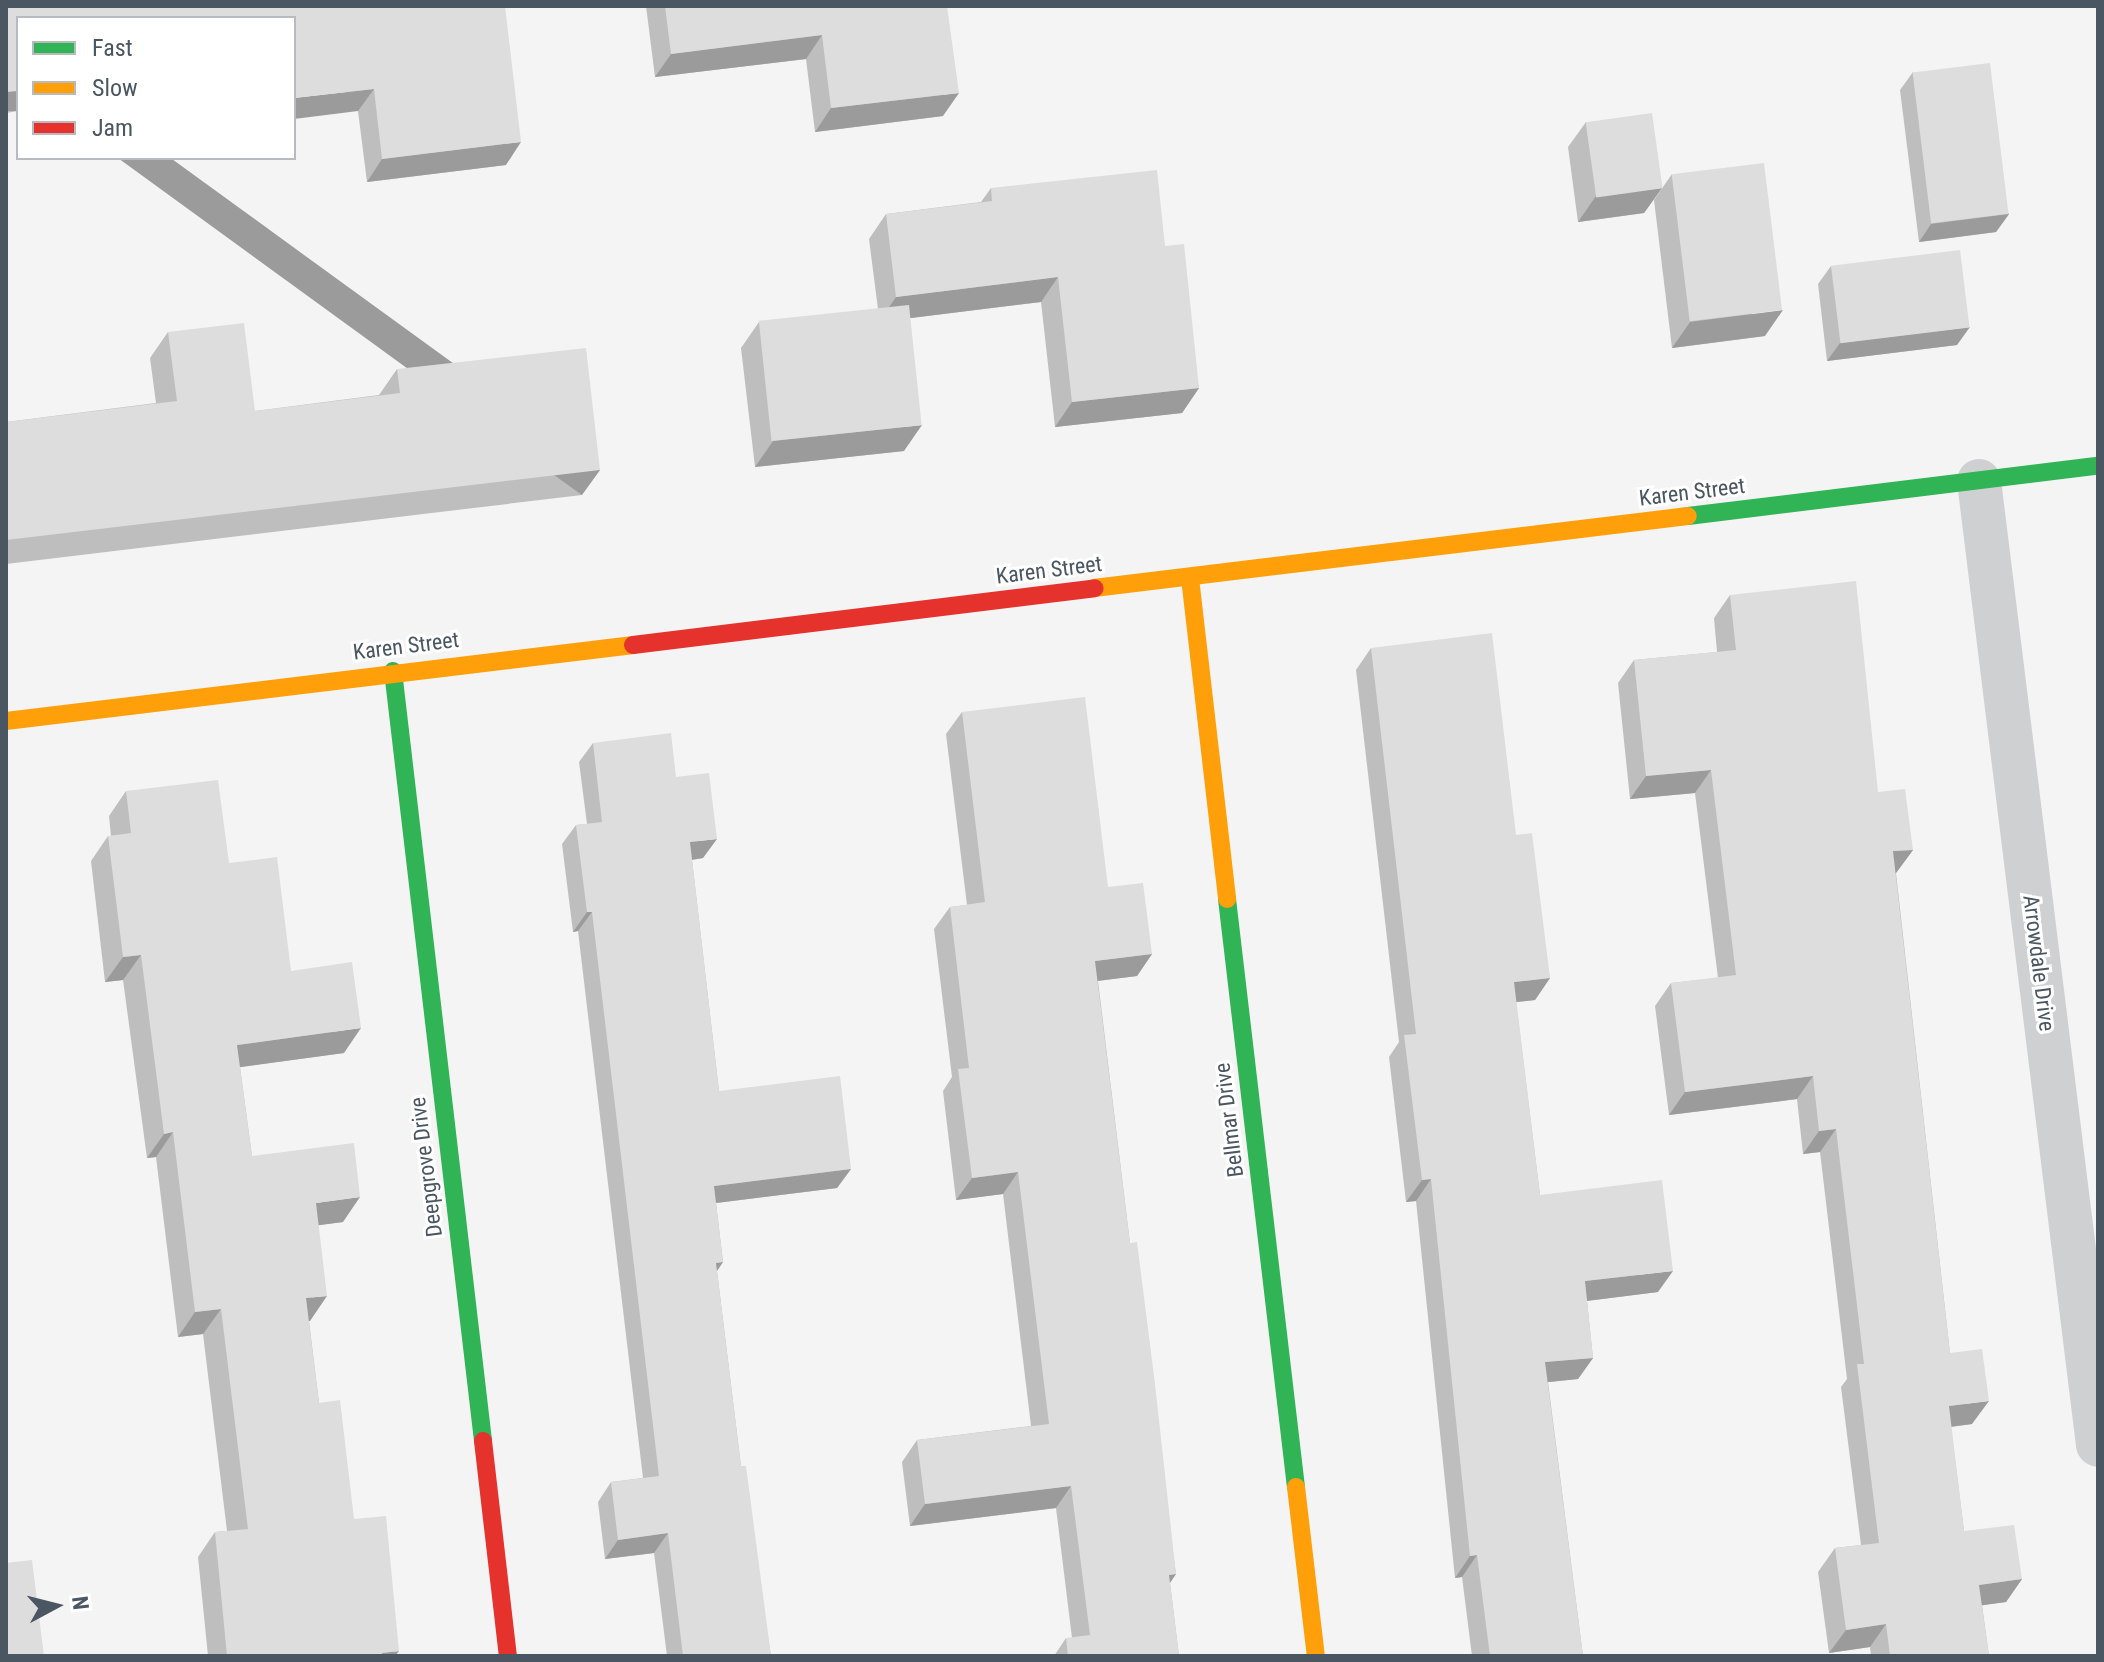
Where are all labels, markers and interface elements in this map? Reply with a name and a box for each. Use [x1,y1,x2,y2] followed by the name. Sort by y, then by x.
[16,16,296,160] legend
[92,34,133,62] text: Fast
[92,74,138,102] text: Slow
[92,114,133,142] text: Jam
[1637,472,1747,512] street label: Karen Street
[994,550,1104,590] street label: Karen Street
[351,626,461,666] street label: Karen Street
[2018,893,2060,1033] street label: Arrowdale Drive
[1209,1061,1249,1179] street label: Bellmar Drive
[404,1096,448,1238] street label: Deepgrove Drive
[16,1566,96,1646] north arrow
[67,1595,94,1611] text: N

